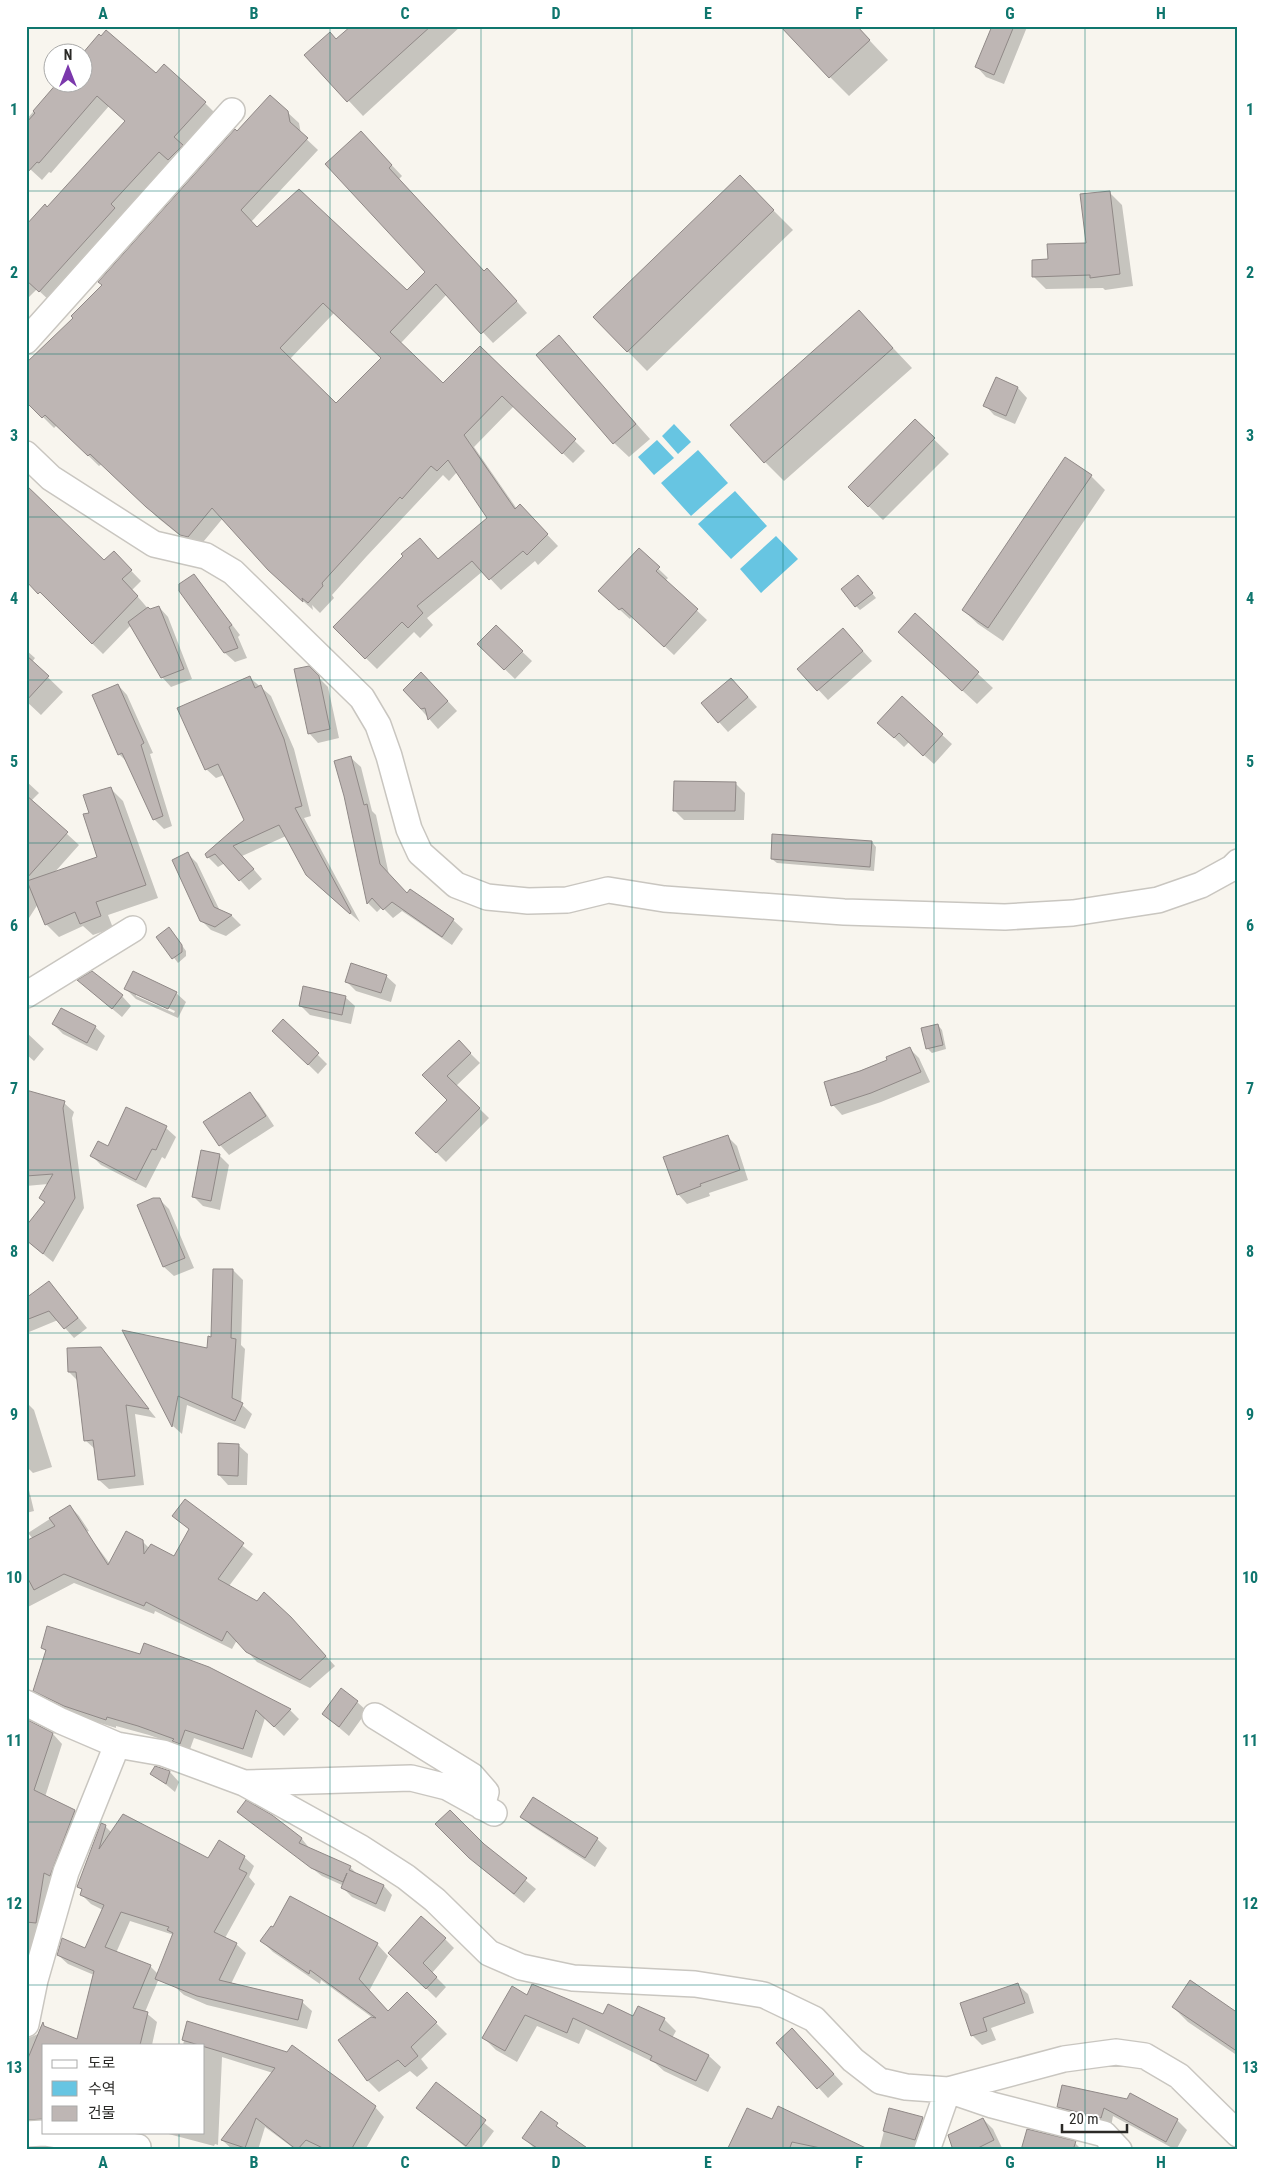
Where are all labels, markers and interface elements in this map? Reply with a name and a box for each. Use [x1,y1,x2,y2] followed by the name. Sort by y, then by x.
[98,4,108,23] text: A
[250,4,259,23] text: B
[400,4,410,23] text: C
[551,4,561,23] text: D
[704,4,712,23] text: E
[855,4,863,23] text: F
[1005,4,1015,23] text: G
[1156,4,1166,23] text: H
[42,42,92,92] north arrow
[64,47,72,63] text: N
[10,100,18,119] text: 1
[1246,100,1254,119] text: 1
[10,263,18,282] text: 2
[1246,263,1254,282] text: 2
[10,426,18,445] text: 3
[1246,426,1254,445] text: 3
[10,589,18,608] text: 4
[1246,589,1254,608] text: 4
[10,752,18,771] text: 5
[1246,752,1254,771] text: 5
[10,916,18,935] text: 6
[1246,916,1254,935] text: 6
[10,1079,18,1098] text: 7
[1246,1079,1254,1098] text: 7
[10,1242,18,1261] text: 8
[1246,1242,1254,1261] text: 8
[10,1405,18,1424] text: 9
[1246,1405,1254,1424] text: 9
[6,1568,22,1587] text: 10
[1242,1568,1258,1587] text: 10
[6,1731,22,1750] text: 11
[1242,1731,1258,1750] text: 11
[6,1894,22,1913] text: 12
[1242,1894,1258,1913] text: 12
[42,2044,205,2134] legend
[88,2054,116,2072] text: 도로
[6,2058,22,2077] text: 13
[1242,2058,1258,2077] text: 13
[88,2080,116,2098] text: 수역
[1062,2101,1126,2133] scale bar
[88,2104,116,2122] text: 건물
[1069,2110,1099,2128] text: 20 m
[98,2153,108,2172] text: A
[250,2153,259,2172] text: B
[400,2153,410,2172] text: C
[551,2153,561,2172] text: D
[704,2153,712,2172] text: E
[855,2153,863,2172] text: F
[1005,2153,1015,2172] text: G
[1156,2153,1166,2172] text: H

